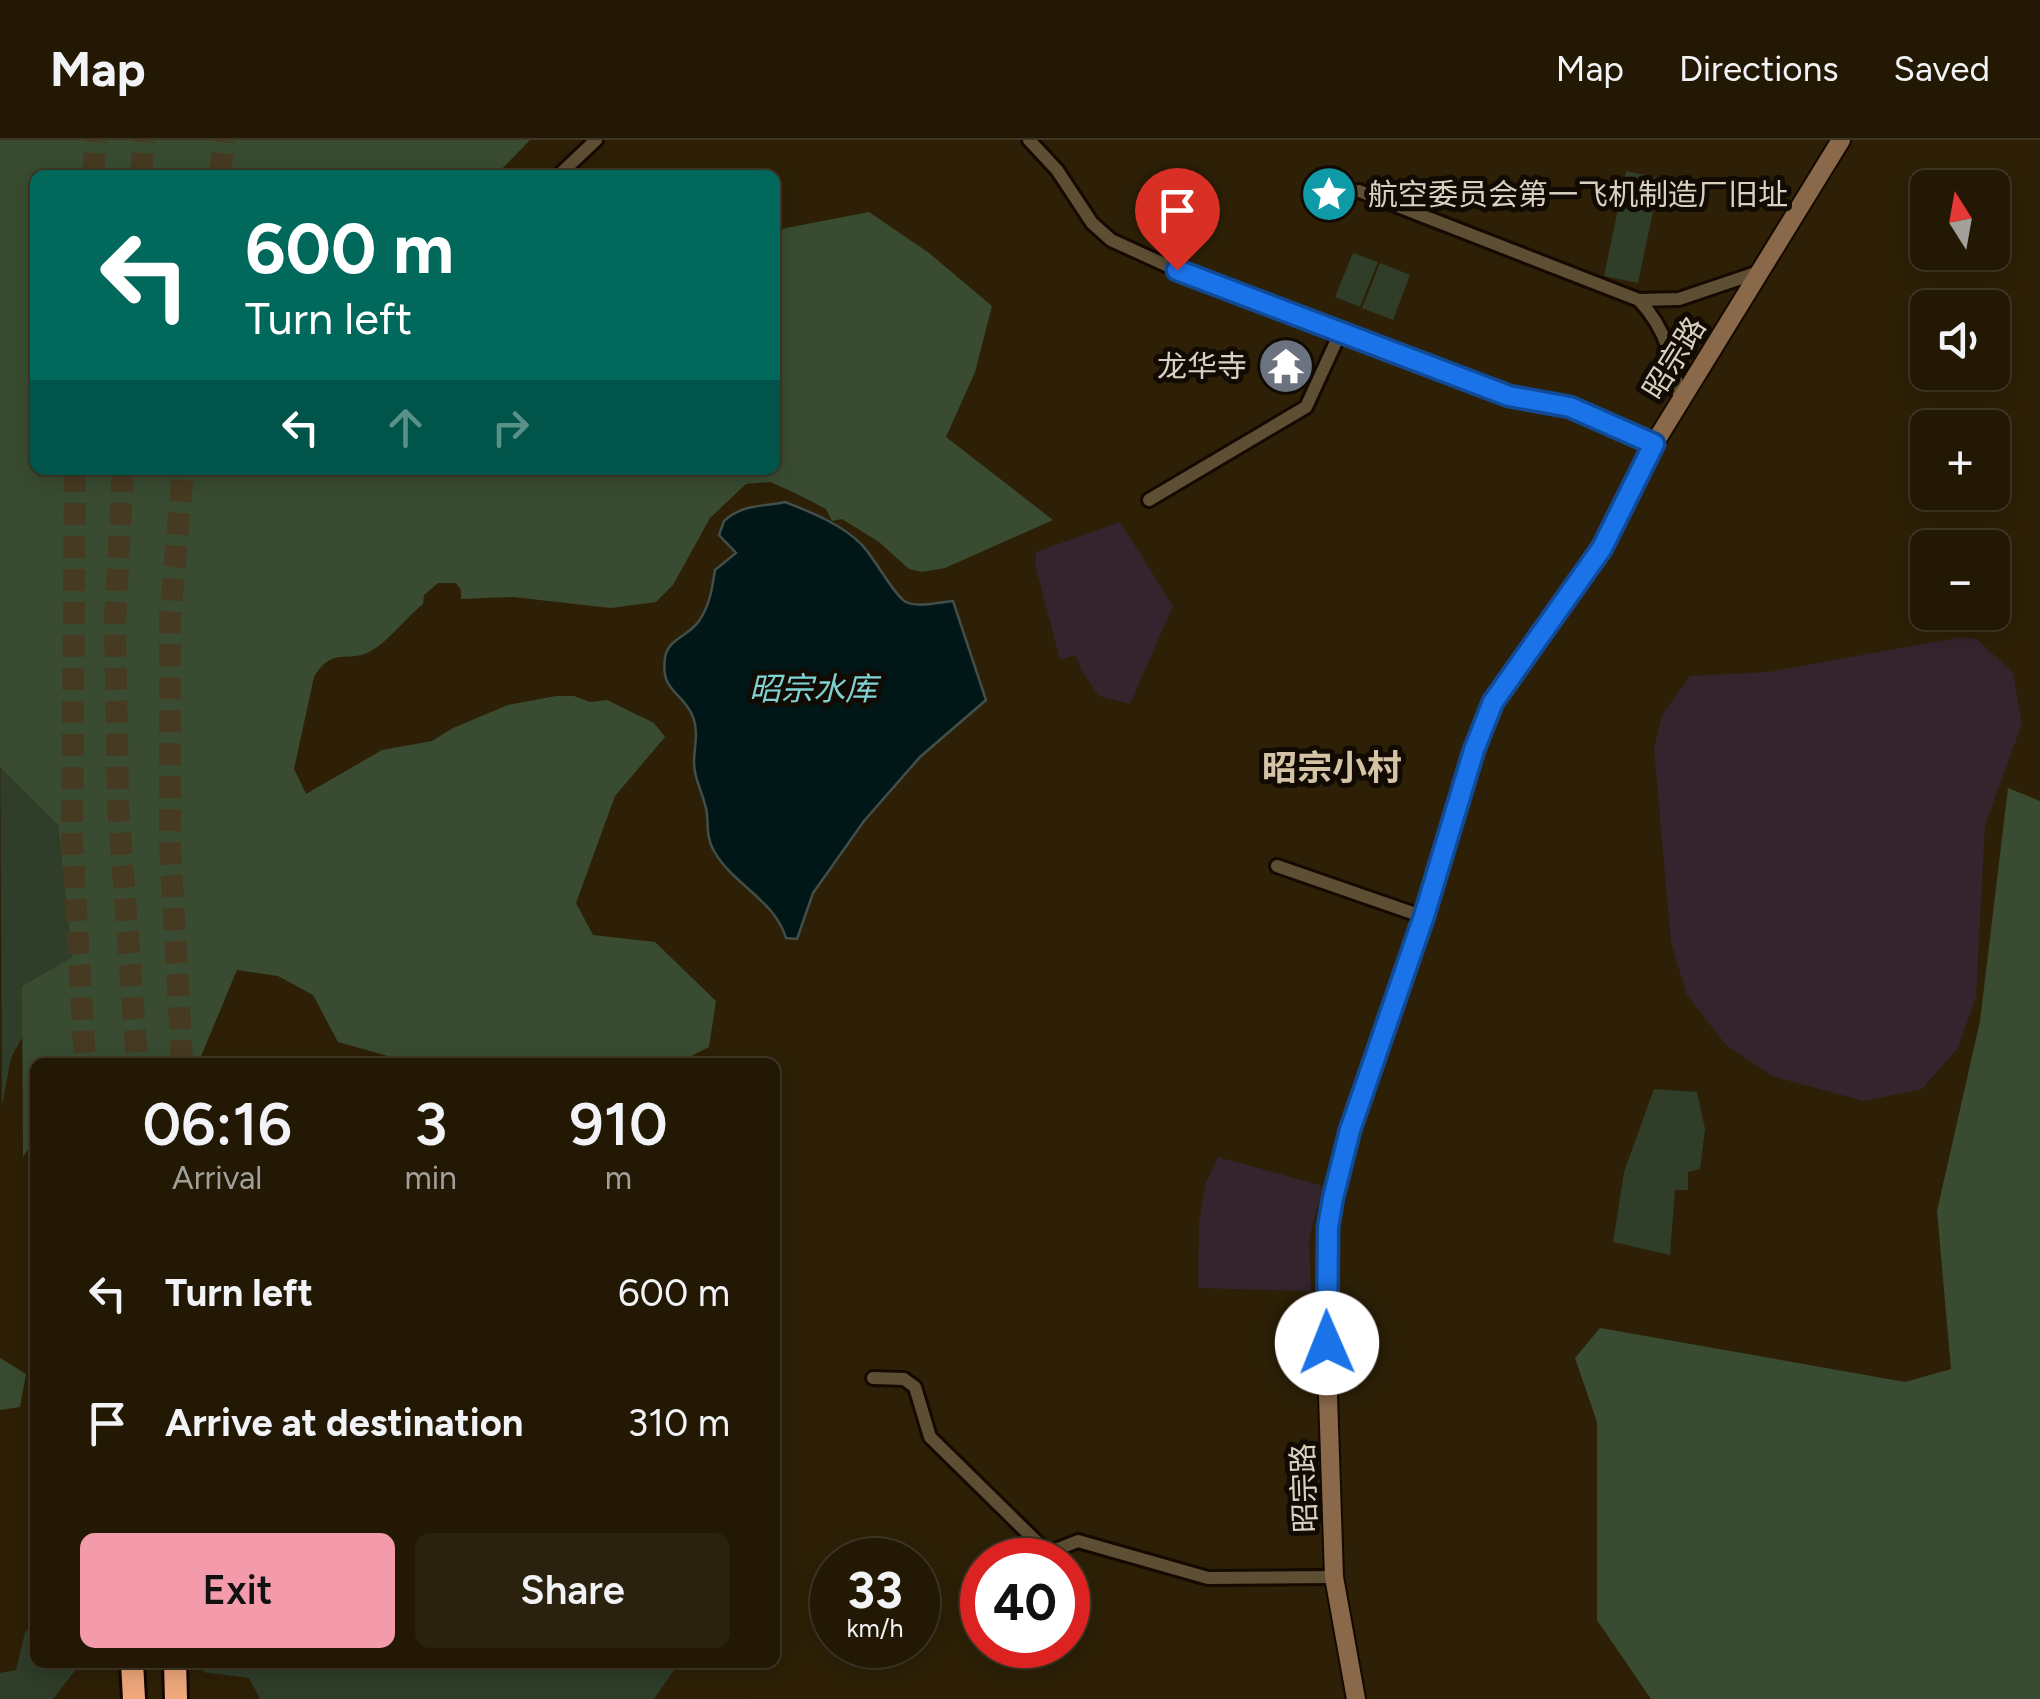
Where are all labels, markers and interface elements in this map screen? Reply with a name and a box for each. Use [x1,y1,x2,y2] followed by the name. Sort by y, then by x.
[50,40,146,98] text: Map
[1556,48,1624,90] text: Map
[1679,48,1839,90] text: Directions
[1894,48,1990,90] text: Saved
[1299,164,1359,224] place icon: 航空委员会第一飞机制造厂旧址
[1135,168,1220,271] pin
[1910,170,2010,270] north arrow
[1910,170,2010,630] map controls
[1368,176,1788,213] place label: 航空委员会第一飞机制造厂旧址
[1150,183,1205,238] icon: arrive
[245,206,454,291] text: 600 m
[80,210,210,340] icon: left
[1910,290,2010,390] button: sound
[245,291,412,345] text: Turn left
[1634,310,1714,406] street label: 昭宗路
[1256,336,1316,396] temple icon: 龙华寺
[1157,348,1247,385] place label: 龙华寺
[273,400,328,455] icon: left
[378,400,433,455] icon: ahead
[483,400,538,455] icon: right
[1910,410,2010,510] button: +
[1910,530,2010,630] button: −
[749,670,882,708] water label: 昭宗水库
[1262,747,1402,789] district label: 昭宗小村
[142,1088,292,1160] text: 06:16
[414,1088,447,1160] text: 3
[569,1088,668,1160] text: 910
[172,1159,262,1197] text: Arrival
[404,1159,457,1197] text: min
[605,1159,632,1197] text: m
[80,1266,135,1321] icon: left
[165,1270,313,1316] text: Turn left
[618,1270,730,1316] text: 600 m
[1275,1291,1379,1395] position arrow
[80,1396,135,1451] icon: arrive
[165,1400,523,1446] text: Arrive at destination
[628,1400,730,1446] text: 310 m
[1284,1442,1324,1534] street label: 昭宗路
[80,1533,395,1648] button: Exit
[415,1533,730,1648] button: Share
[960,1538,1090,1668] speed limit sign: 40
[847,1560,903,1621] text: 33
[846,1613,904,1643] text: km/h

